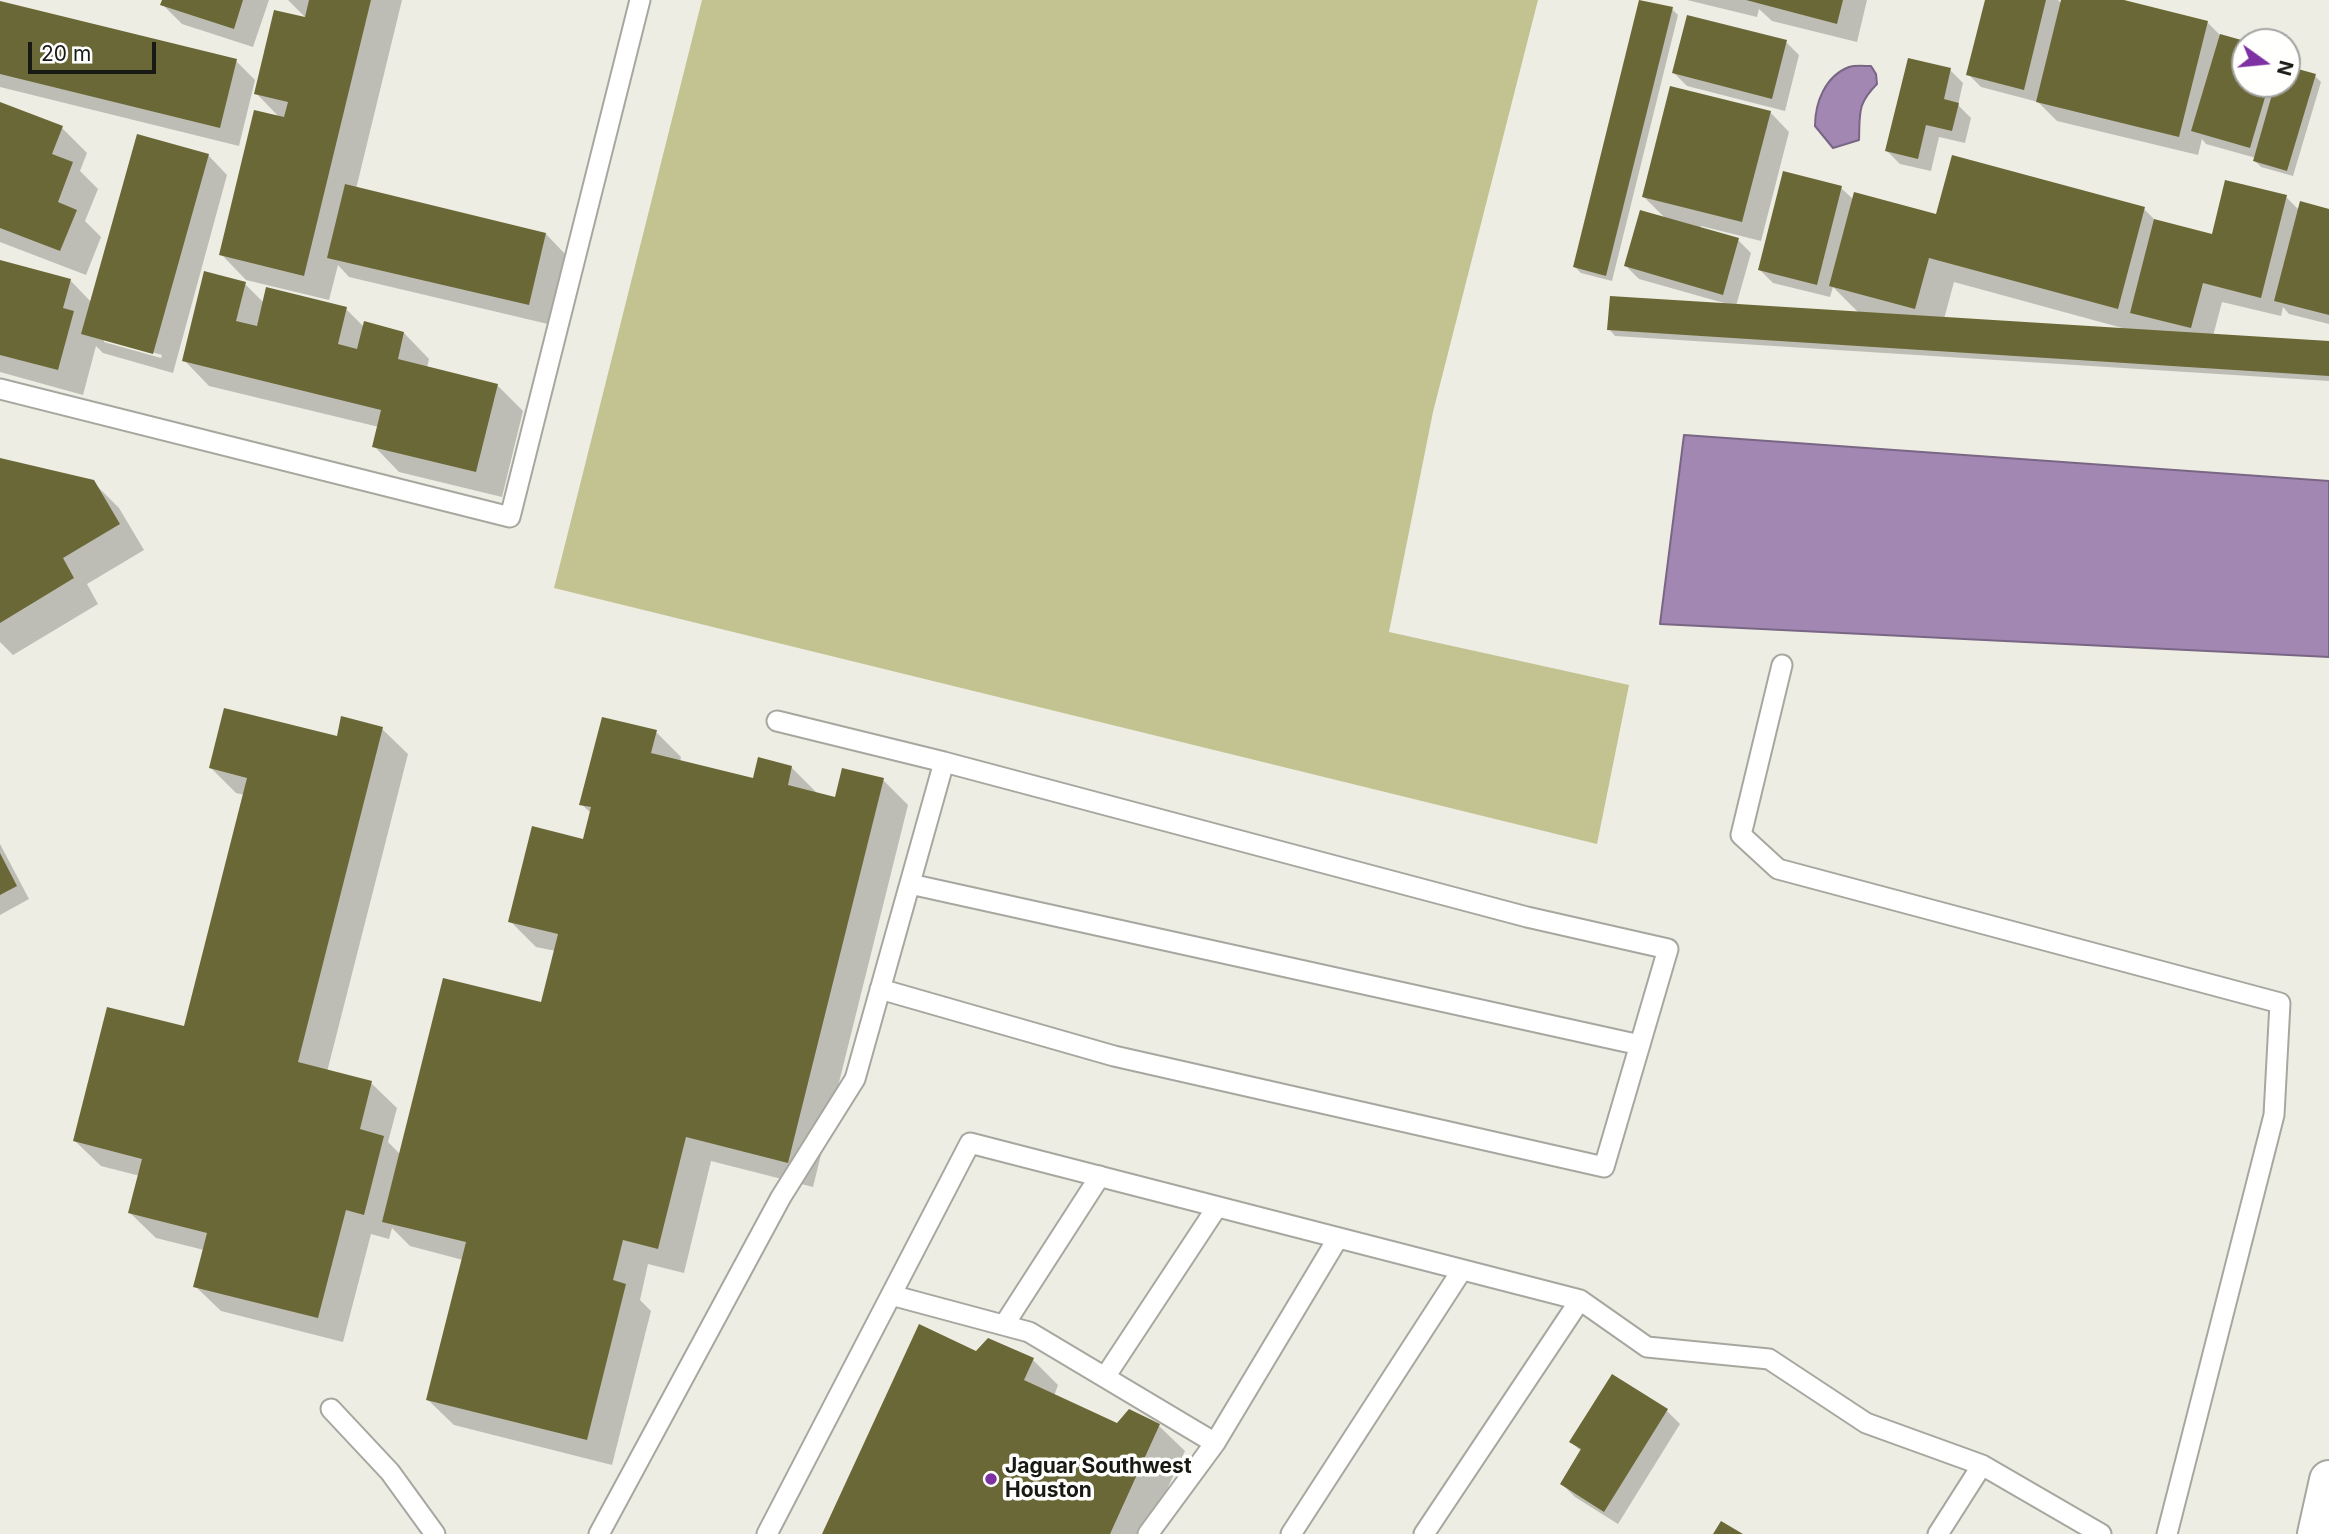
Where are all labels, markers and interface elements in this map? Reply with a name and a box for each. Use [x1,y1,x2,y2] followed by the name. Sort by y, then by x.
[32,28,159,72] scale bar
[2231,28,2301,98] north arrow
[41,41,91,66] text: 20 m
[2272,58,2298,78] text: N
[1005,1454,1192,1504] place label: Jaguar Southwest Houston
[983,1471,999,1487] marker: Jaguar Southwest Houston

